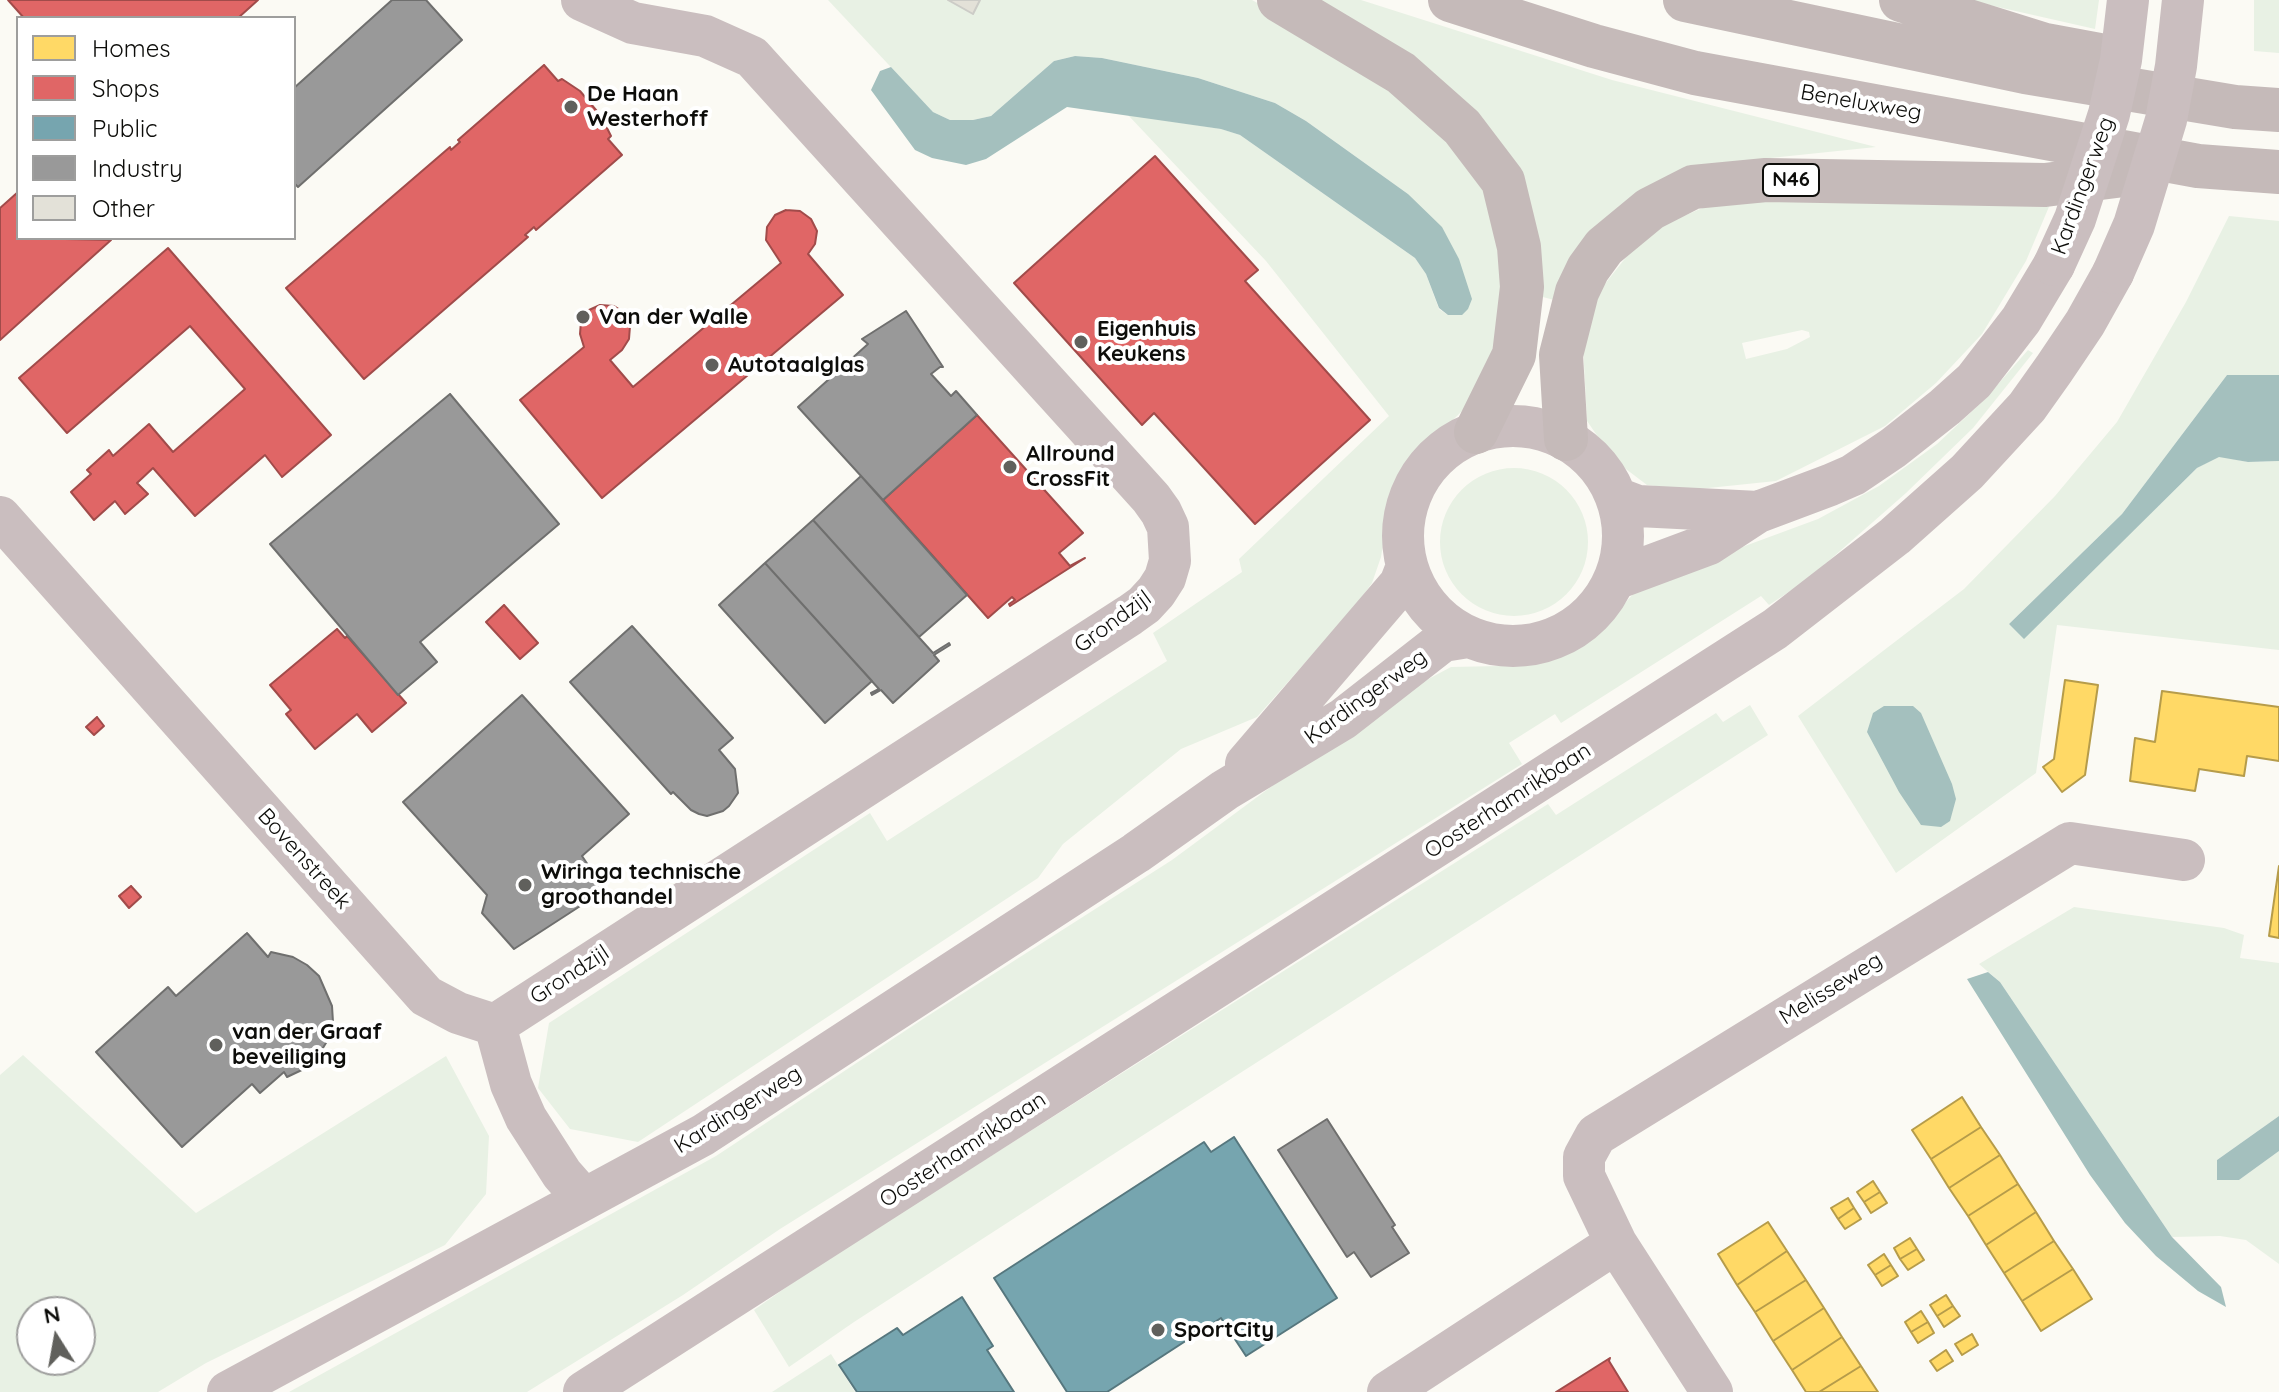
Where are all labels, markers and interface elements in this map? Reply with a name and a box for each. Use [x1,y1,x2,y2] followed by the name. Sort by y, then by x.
[16,16,296,240] legend
[92,33,170,63] text: Homes
[92,73,159,103] text: Shops
[1798,79,1924,127] street label: Beneluxweg
[587,81,708,132] place label: De Haan Westerhoff
[562,98,580,116] marker: De Haan Westerhoff
[92,113,157,143] text: Public
[2046,113,2120,259] street label: Kardingerweg
[92,153,183,183] text: Industry
[1763,164,1819,196] road number: N46
[92,193,155,223] text: Other
[599,304,748,330] place label: Van der Walle
[574,308,592,326] marker: Van der Walle
[1097,316,1196,368] place label: Eigenhuis Keukens
[1072,333,1090,351] marker: Eigenhuis Keukens
[728,352,864,378] place label: Autotaalglas
[703,356,721,374] marker: Autotaalglas
[1026,441,1115,492] place label: Allround CrossFit
[1001,458,1019,476] marker: Allround CrossFit
[1069,585,1157,659] street label: Grondzijl
[1300,644,1432,750] street label: Kardingerweg
[1420,737,1596,865] street label: Oosterhamrikbaan
[252,803,356,915] street label: Bovenstreek
[541,859,741,910] place label: Wiringa technische groothandel
[516,876,534,894] marker: Wiringa technische groothandel
[526,940,614,1010] street label: Grondzijl
[1775,947,1887,1031] street label: Melisseweg
[232,1019,382,1070] place label: van der Graaf beveiliging
[207,1036,225,1054] marker: van der Graaf beveiliging
[670,1060,806,1160] street label: Kardingerweg
[875,1086,1051,1214] street label: Oosterhamrikbaan
[16,1296,96,1376] north arrow
[41,1299,62,1330] text: N
[1174,1317,1274,1343] place label: SportCity
[1149,1321,1167,1339] marker: SportCity

